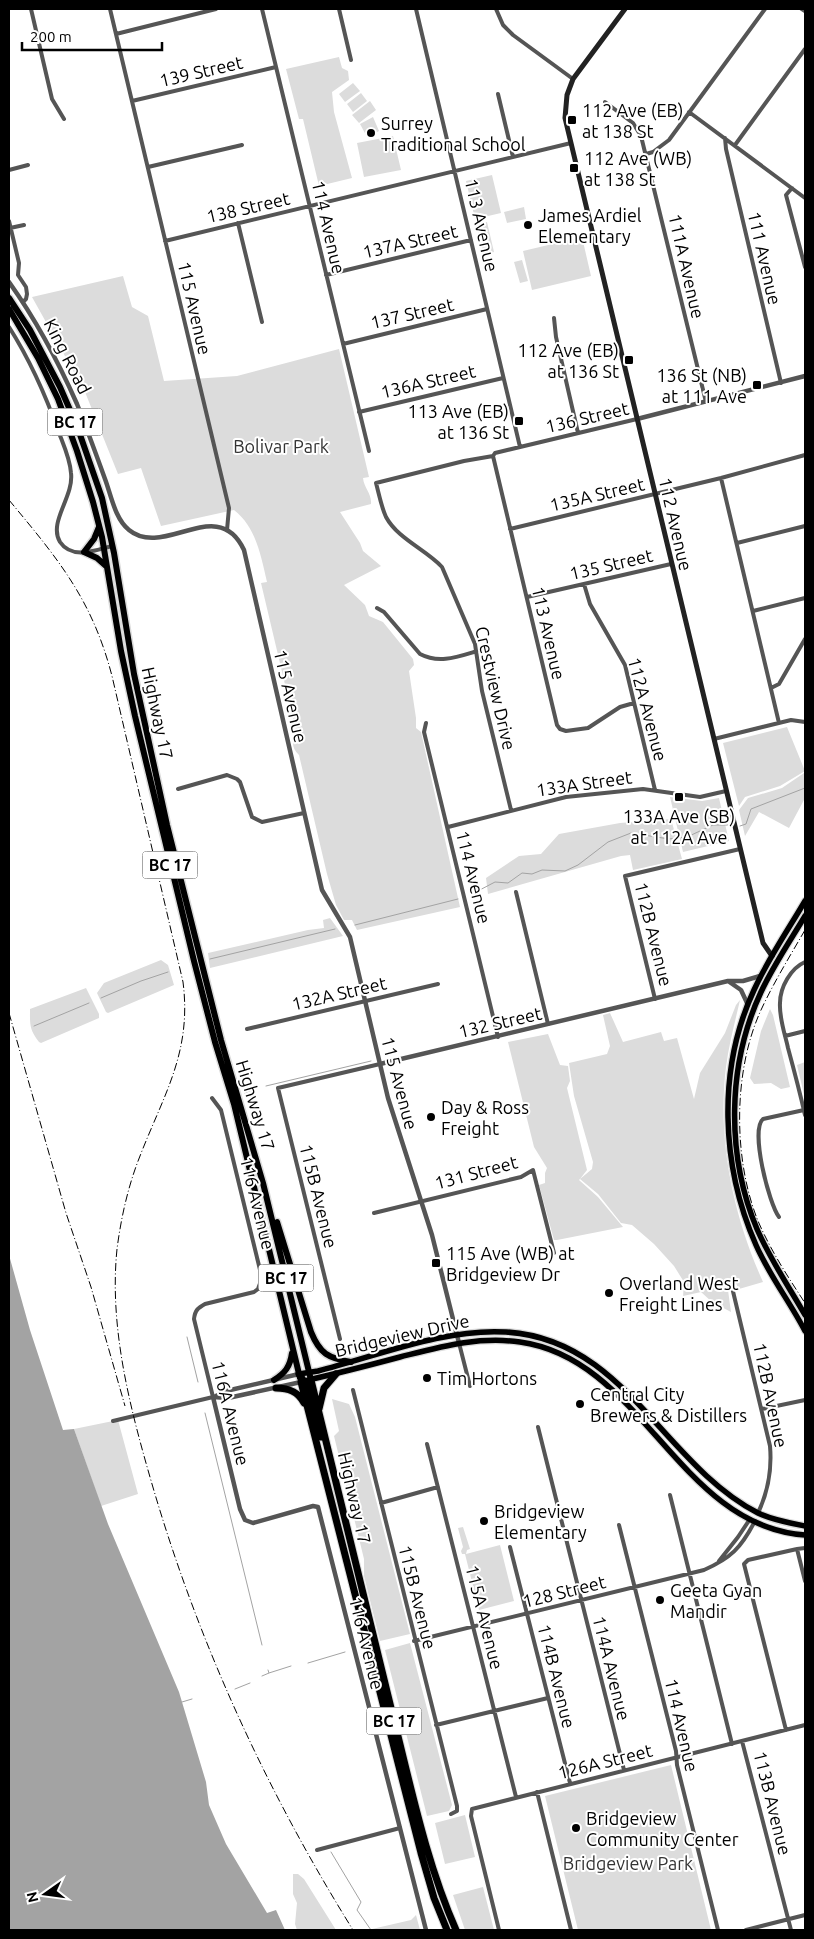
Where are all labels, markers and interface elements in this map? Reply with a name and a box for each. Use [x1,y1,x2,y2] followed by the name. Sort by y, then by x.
[22,20,162,52] scale bar
[30,28,72,45] text: 200 m
[157,52,245,90] street label: 139 Street
[582,100,683,141] place label: 112 Ave (EB) at 138 St
[381,113,526,154] place label: Surrey Traditional School
[566,114,578,126] marker: 112 Ave (EB) at 138 St
[365,127,377,139] marker: Surrey Traditional School
[584,148,692,189] place label: 112 Ave (WB) at 138 St
[568,162,580,174] marker: 112 Ave (WB) at 138 St
[462,176,502,274] street label: 113 Avenue
[309,178,349,276] street label: 114 Avenue
[204,188,292,226] street label: 138 Street
[538,205,642,246] place label: James Ardiel Elementary
[745,209,785,307] street label: 111 Avenue
[665,212,709,320] street label: 111A Avenue
[522,219,534,231] marker: James Ardiel Elementary
[361,220,459,262] street label: 137A Street
[175,259,215,357] street label: 115 Avenue
[368,294,456,332] street label: 137 Street
[40,315,96,397] street label: King Road
[518,340,619,381] place label: 112 Ave (EB) at 136 St
[623,354,635,366] marker: 112 Ave (EB) at 136 St
[379,360,477,402] street label: 136A Street
[656,365,747,406] place label: 136 St (NB) at 111 Ave
[751,379,763,391] marker: 136 St (NB) at 111 Ave
[543,398,631,436] street label: 136 Street
[408,401,509,442] place label: 113 Ave (EB) at 136 St
[48,408,102,436] road number: BC 17
[513,415,525,427] marker: 113 Ave (EB) at 136 St
[233,436,329,456] park label: Bolivar Park
[548,473,646,515] street label: 135A Street
[656,475,696,573] street label: 112 Avenue
[567,545,655,583] street label: 135 Street
[529,584,569,682] street label: 113 Avenue
[472,624,520,752] street label: Crestview Drive
[271,647,311,745] street label: 115 Avenue
[625,655,671,763] street label: 112A Avenue
[138,665,178,761] street label: Highway 17
[535,766,633,800] street label: 133A Street
[673,791,685,803] marker: 133A Ave (SB) at 112A Ave
[623,806,735,847] place label: 133A Ave (SB) at 112A Ave
[453,828,495,926] street label: 114 Avenue
[142,852,198,878] road number: BC 17
[631,880,677,988] street label: 112B Avenue
[290,972,388,1014] street label: 132A Street
[456,1003,544,1041] street label: 132 Street
[378,1034,422,1132] street label: 115 Avenue
[233,1057,279,1153] street label: Highway 17
[441,1097,529,1138] place label: Day & Ross Freight
[425,1111,437,1123] marker: Day & Ross Freight
[296,1142,342,1250] street label: 115B Avenue
[432,1151,520,1193] street label: 131 Street
[237,1154,279,1252] street label: 116 Avenue
[446,1243,575,1284] place label: 115 Ave (WB) at Bridgeview Dr
[430,1257,442,1269] marker: 115 Ave (WB) at Bridgeview Dr
[258,1264,314,1292] road number: BC 17
[619,1273,739,1314] place label: Overland West Freight Lines
[603,1287,615,1299] marker: Overland West Freight Lines
[333,1310,471,1360] street label: Bridgeview Drive
[750,1341,792,1449] street label: 112B Avenue
[208,1359,254,1467] street label: 116A Avenue
[437,1368,537,1388] place label: Tim Hortons
[421,1372,433,1384] marker: Tim Hortons
[590,1384,747,1425] place label: Central City Brewers & Distillers
[574,1398,586,1410] marker: Central City Brewers & Distillers
[335,1450,375,1546] street label: Highway 17
[494,1501,587,1542] place label: Bridgeview Elementary
[478,1515,490,1527] marker: Bridgeview Elementary
[395,1543,441,1651] street label: 115B Avenue
[462,1563,508,1671] street label: 115A Avenue
[520,1571,608,1611] street label: 128 Street
[670,1580,762,1621] place label: Geeta Gyan Mandir
[346,1594,388,1692] street label: 116 Avenue
[654,1594,666,1606] marker: Geeta Gyan Mandir
[589,1614,635,1722] street label: 114A Avenue
[534,1622,580,1730] street label: 114B Avenue
[662,1676,702,1774] street label: 114 Avenue
[366,1708,422,1734] road number: BC 17
[556,1740,654,1782] street label: 126A Street
[750,1749,796,1857] street label: 113B Avenue
[586,1808,739,1849] place label: Bridgeview Community Center
[570,1822,582,1834] marker: Bridgeview Community Center
[563,1853,693,1873] park label: Bridgeview Park
[20,1869,70,1919] north arrow
[23,1890,41,1904] text: N

